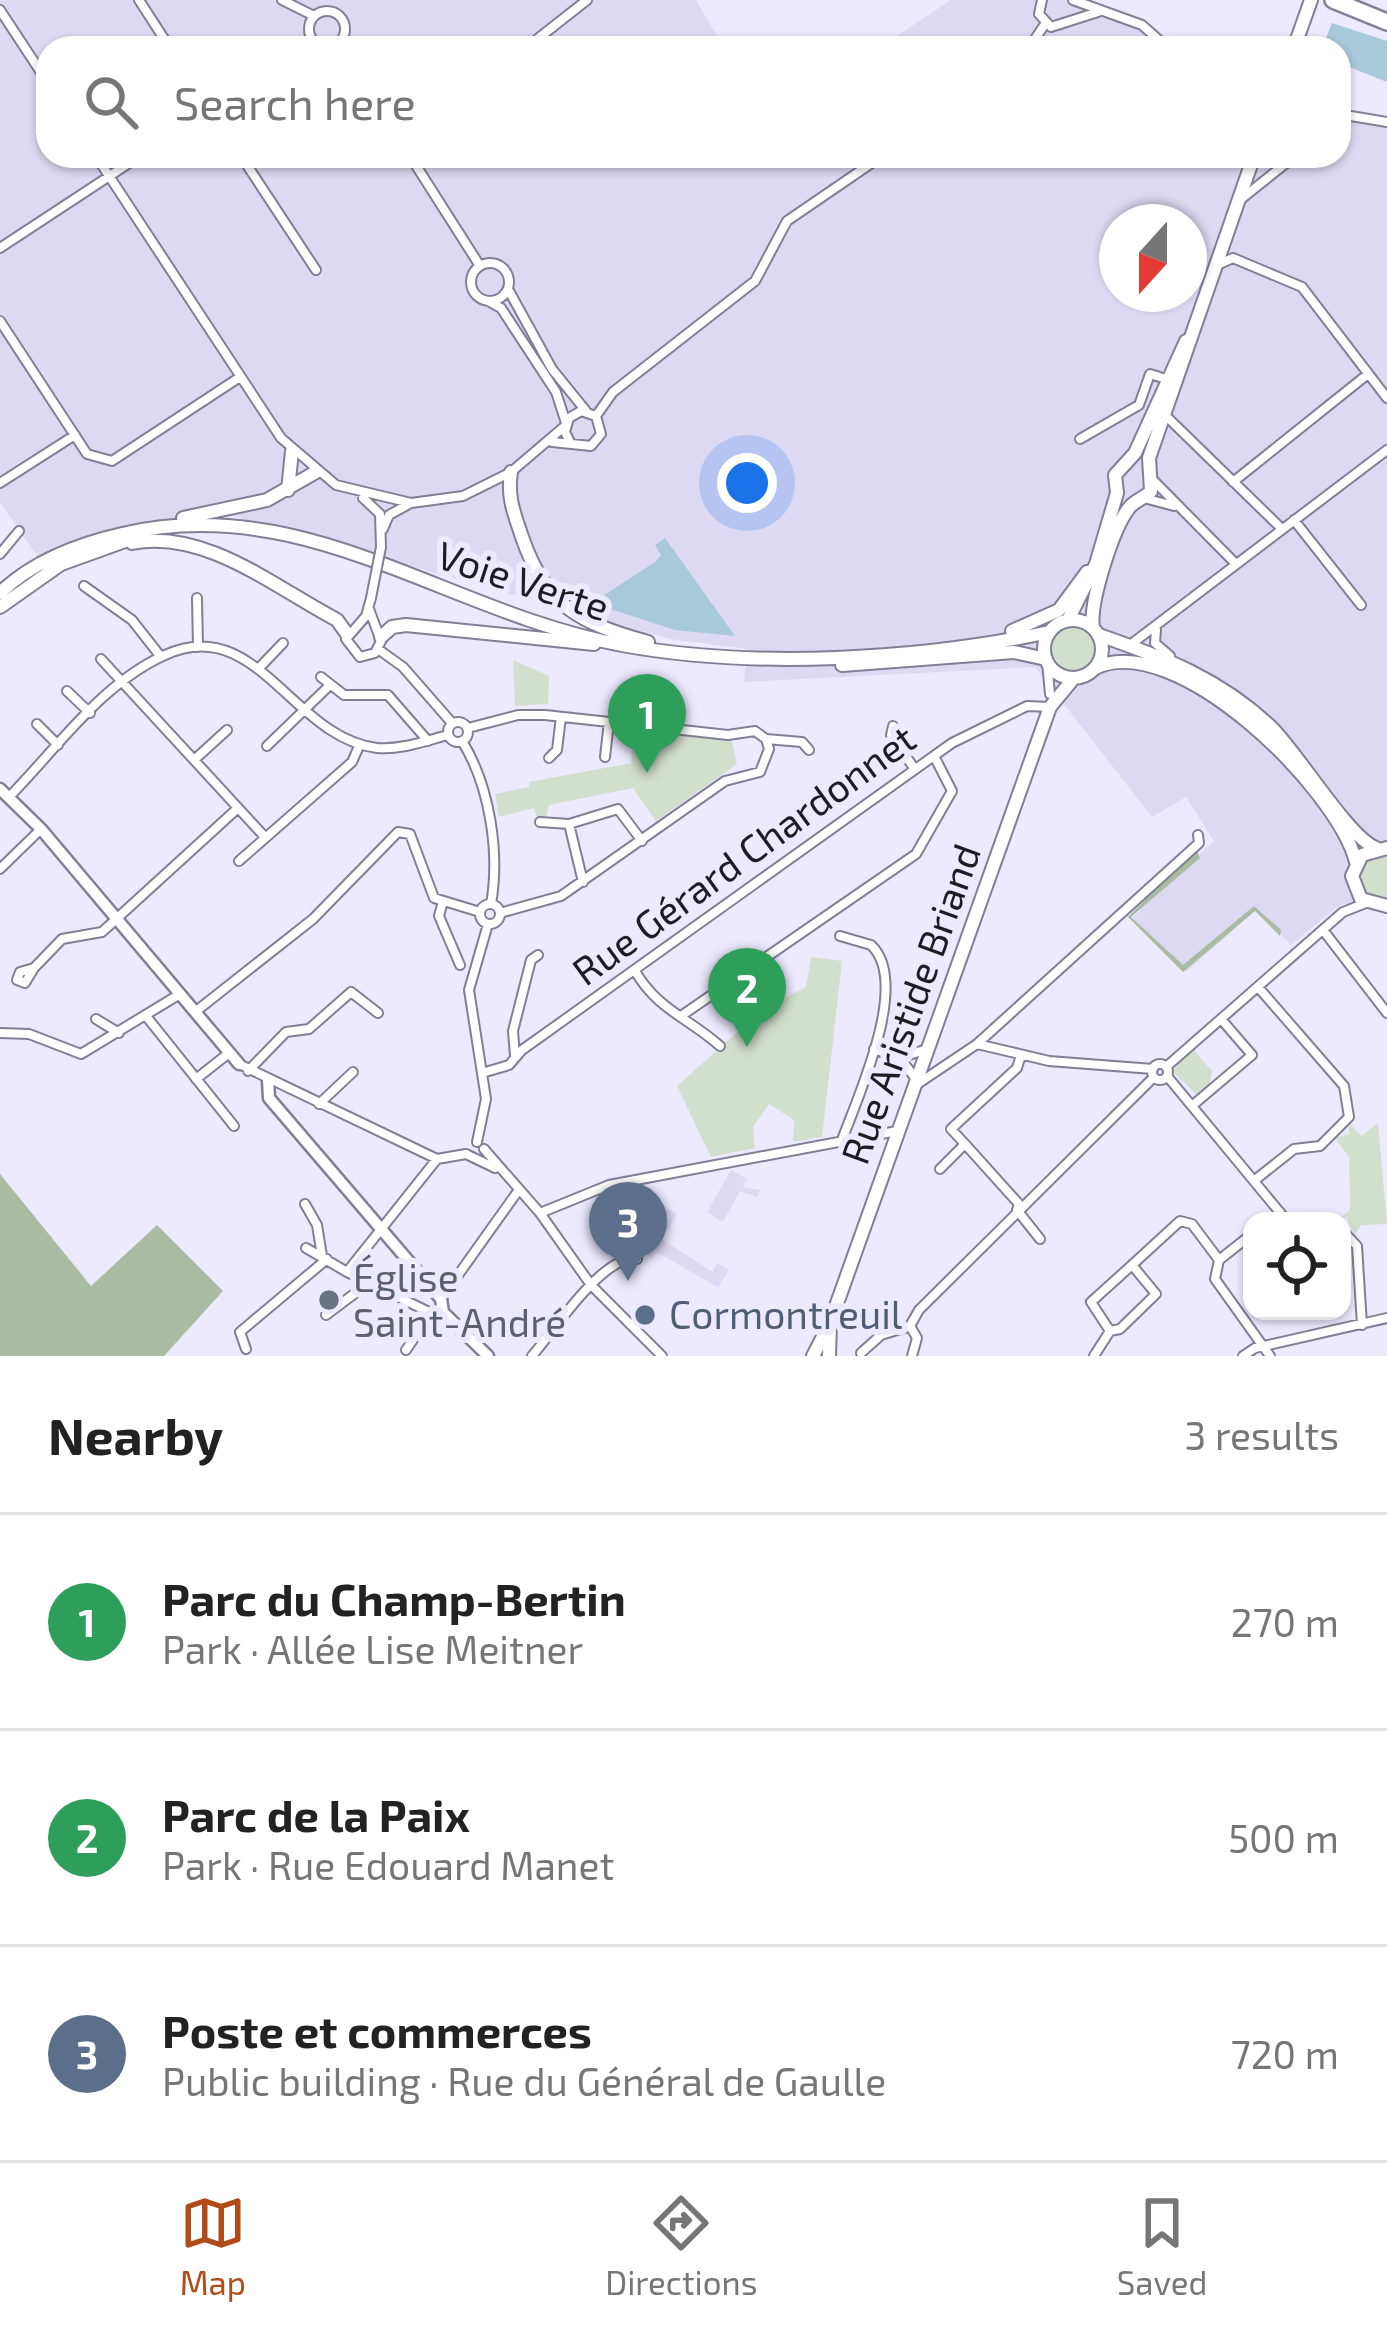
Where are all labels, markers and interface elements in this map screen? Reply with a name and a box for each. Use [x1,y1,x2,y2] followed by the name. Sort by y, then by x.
[36,36,1351,168] search box
[78,69,144,135] icon: search
[174,75,416,129] text: Search here
[1099,204,1207,312] north arrow
[717,453,777,513] your location
[432,530,615,629] street label: Voie Verte
[608,674,686,773] pin: 1
[563,714,924,994] street label: Rue Gérard Chardonnet
[830,837,989,1170] street label: Rue Aristide Briand
[708,948,786,1047] pin: 2
[589,1182,667,1281] pin: 3
[1243,1212,1351,1320] map controls
[1243,1212,1351,1320] button: locate
[353,1253,566,1345] place label: Église Saint-André
[316,1287,342,1313] marker: Église Saint-André
[669,1290,903,1337] place label: Cormontreuil
[632,1302,658,1328] marker: Cormontreuil
[48,1404,223,1465] text: Nearby
[1185,1411,1339,1458] text: 3 results
[162,1571,626,1625] text: Parc du Champ-Bertin
[79,1598,95,1645] text: 1
[1231,1598,1339,1645] text: 270 m
[162,1625,583,1672] text: Park · Allée Lise Meitner
[162,1787,470,1841] text: Parc de la Paix
[76,1814,98,1861] text: 2
[1228,1814,1339,1861] text: 500 m
[162,1841,614,1888] text: Park · Rue Edouard Manet
[162,2003,592,2057] text: Poste et commerces
[76,2030,98,2077] text: 3
[1231,2030,1339,2077] text: 720 m
[162,2057,886,2104] text: Public building · Rue du Général de Gaulle
[180,2190,246,2302] tab: Map
[605,2190,757,2302] tab: Directions
[1117,2190,1207,2302] tab: Saved

